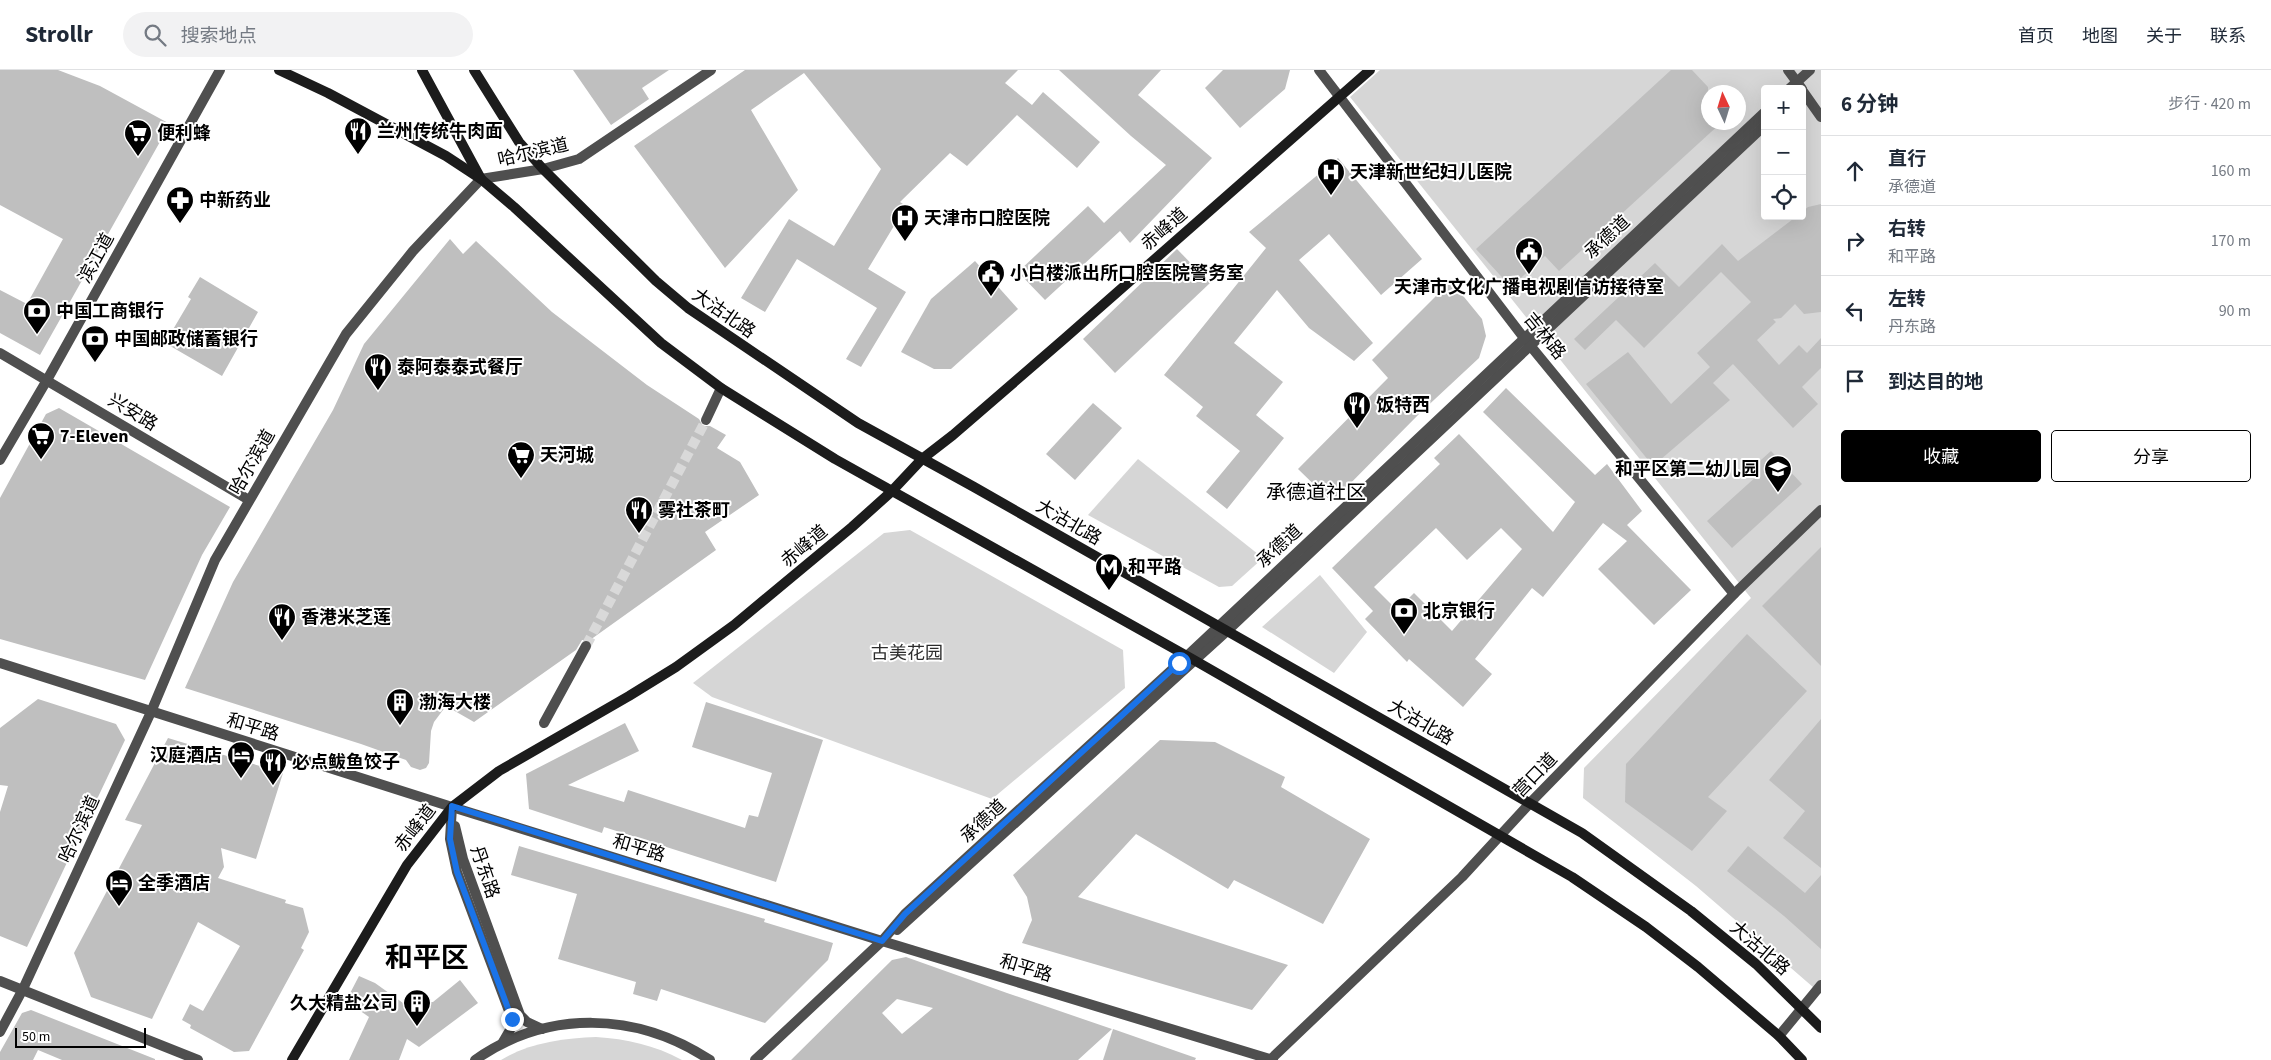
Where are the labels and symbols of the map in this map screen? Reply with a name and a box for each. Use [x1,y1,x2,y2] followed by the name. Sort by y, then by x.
[1701,85,1746,130] north arrow
[343,116,373,155] restaurant icon: 兰州传统牛肉面
[123,118,153,157] supermarket icon: 便利蜂
[377,119,503,144] place label: 兰州传统牛肉面
[157,121,211,146] place label: 便利蜂
[495,132,571,173] street label: 哈尔滨道
[1316,157,1346,196] hospital icon: 天津新世纪妇儿医院
[1350,160,1512,185] place label: 天津新世纪妇儿医院
[165,185,195,224] pharmacy icon: 中新药业
[199,188,271,213] place label: 中新药业
[1136,202,1193,257] street label: 赤峰道
[890,203,920,242] hospital icon: 天津市口腔医院
[924,206,1050,231] place label: 天津市口腔医院
[1579,210,1636,265] street label: 承德道
[72,229,120,288] street label: 滨江道
[1514,236,1544,275] public building icon: 天津市文化广播电视剧信访接待室
[976,258,1006,297] public building icon: 小白楼派出所口腔医院警务室
[1010,261,1244,286] place label: 小白楼派出所口腔医院警务室
[1394,275,1664,300] place label: 天津市文化广播电视剧信访接待室
[687,283,760,344] street label: 大沽北路
[22,296,52,335] bank icon: 中国工商银行
[56,299,164,324] place label: 中国工商银行
[1518,307,1571,365] street label: 吉林路
[80,324,110,363] bank icon: 中国邮政储蓄银行
[114,327,258,352] place label: 中国邮政储蓄银行
[363,352,393,391] restaurant icon: 泰阿泰泰式餐厅
[397,355,523,380] place label: 泰阿泰泰式餐厅
[103,388,162,437] street label: 兴安路
[1342,390,1372,429] restaurant icon: 饭特西
[1376,393,1430,418] place label: 饭特西
[26,421,56,460] supermarket icon: 7-Eleven
[60,424,129,449] place label: 7-Eleven
[224,425,281,500] street label: 哈尔滨道
[506,440,536,479] supermarket icon: 天河城
[540,443,594,468] place label: 天河城
[1763,454,1793,493] school or university icon: 和平区第二幼儿园
[1615,457,1759,482] place label: 和平区第二幼儿园
[1266,479,1366,507] district label: 承德道社区
[1031,494,1106,551] street label: 大沽北路
[624,495,654,534] restaurant icon: 雾社茶町
[658,498,730,523] place label: 雾社茶町
[776,519,833,573] street label: 赤峰道
[1251,519,1308,574] street label: 承德道
[1094,552,1124,591] metro station icon: 和平路
[1128,555,1182,580] place label: 和平路
[1389,596,1419,635] bank icon: 北京银行
[1423,599,1495,624] place label: 北京银行
[267,602,297,641] restaurant icon: 香港米芝莲
[301,605,391,630] place label: 香港米芝莲
[871,641,943,666] park label: 古美花园
[1168,652,1191,675] route start
[385,687,415,726] building icon: 渤海大楼
[419,690,491,715] place label: 渤海大楼
[1383,694,1458,751] street label: 大沽北路
[223,708,282,747] street label: 和平路
[226,740,256,779] hotel icon: 汉庭酒店
[150,743,222,768] place label: 汉庭酒店
[258,747,288,786] restaurant icon: 必点鲅鱼饺子
[1508,747,1563,803] street label: 营口道
[292,750,400,775] place label: 必点鲅鱼饺子
[53,791,106,867] street label: 哈尔滨道
[955,794,1012,849] street label: 承德道
[389,799,442,857] street label: 赤峰道
[609,829,668,868] street label: 和平路
[464,843,505,902] street label: 丹东路
[104,868,134,907] hotel icon: 全季酒店
[138,871,210,896] place label: 全季酒店
[1724,915,1795,981] street label: 大沽北路
[385,938,469,978] district label: 和平区
[996,949,1055,988] street label: 和平路
[402,988,432,1027] building icon: 久大精盐公司
[290,991,398,1016] place label: 久大精盐公司
[501,1008,524,1031] route end
[15,1025,146,1048] scale bar

